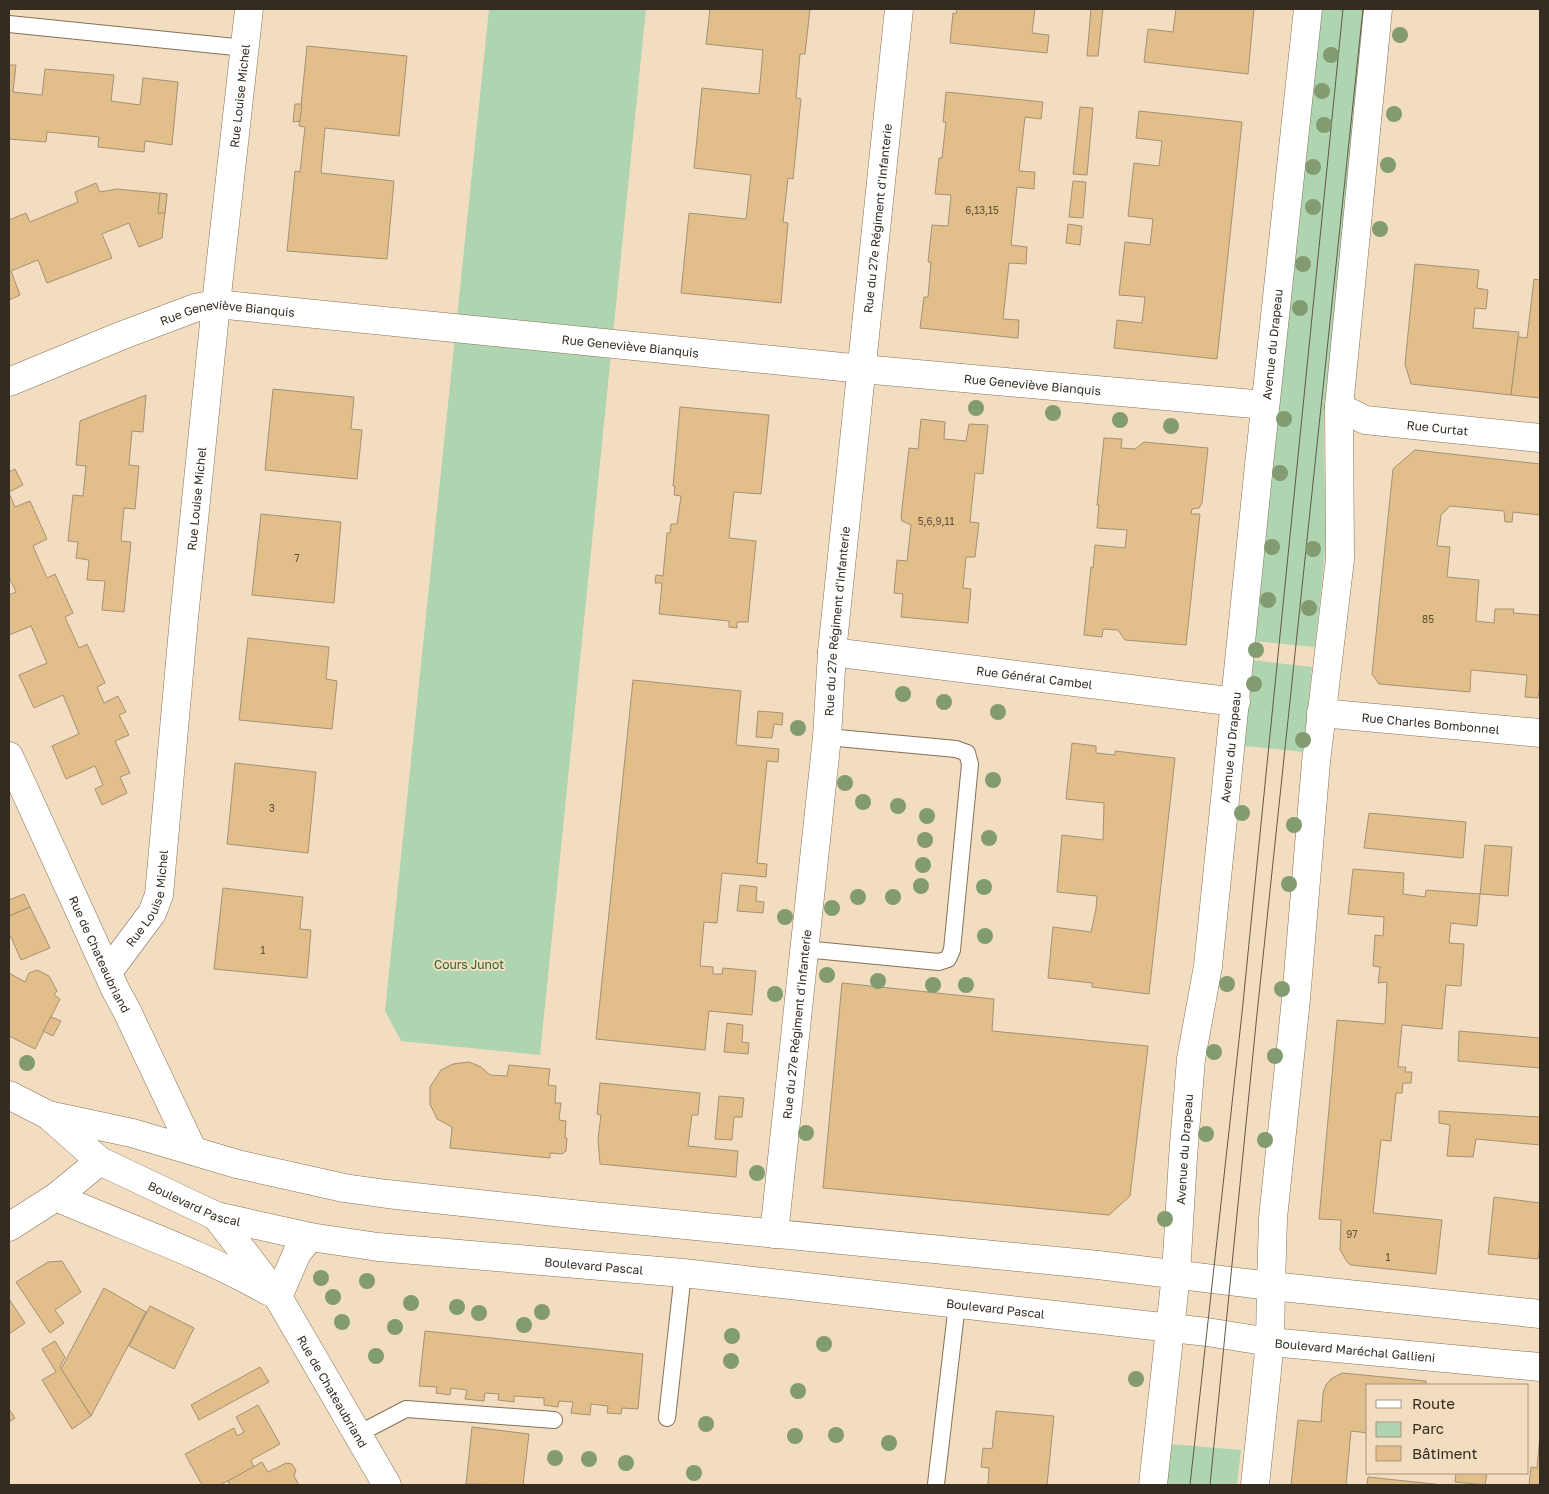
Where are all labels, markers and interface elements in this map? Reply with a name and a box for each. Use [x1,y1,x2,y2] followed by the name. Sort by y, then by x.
[226,43,253,149] street label: Rue Louise Michel
[860,123,895,314] street label: Rue du 27e Régiment d'Infanterie
[965,204,999,216] house number: 6,13,15
[1259,288,1285,400] street label: Avenue du Drapeau
[158,296,296,328] street label: Rue Geneviève Bianquis
[561,331,700,360] street label: Rue Geneviève Bianquis
[963,371,1102,398] street label: Rue Geneviève Bianquis
[1406,417,1469,438] street label: Rue Curtat
[183,446,209,551] street label: Rue Louise Michel
[918,515,954,527] house number: 5,6,9,11
[821,526,853,717] street label: Rue du 27e Régiment d'Infanterie
[294,552,300,564] house number: 7
[1422,613,1434,625] house number: 85
[976,662,1094,692] street label: Rue Général Cambel
[1217,691,1243,803] street label: Avenue du Drapeau
[1361,709,1500,737] street label: Rue Charles Bombonnel
[269,802,275,814] house number: 3
[122,849,171,949] street label: Rue Louise Michel
[66,893,134,1015] street label: Rue de Chateaubriand
[779,929,814,1120] street label: Rue du 27e Régiment d'Infanterie
[261,944,266,956] house number: 1
[434,957,504,972] park label: Cours Junot
[1173,1093,1196,1205] street label: Avenue du Drapeau
[146,1178,242,1229] street label: Boulevard Pascal
[1346,1228,1358,1240] house number: 97
[1386,1251,1391,1263] house number: 1
[544,1254,644,1277] street label: Boulevard Pascal
[945,1295,1046,1321] street label: Boulevard Pascal
[294,1332,371,1450] street label: Rue de Chateaubriand
[1274,1335,1436,1365] street label: Boulevard Maréchal Gallieni
[1366,1384,1529,1474] legend
[1412,1394,1455,1412] text: Route
[1412,1419,1444,1437] text: Parc
[1412,1444,1477,1462] text: Bâtiment

